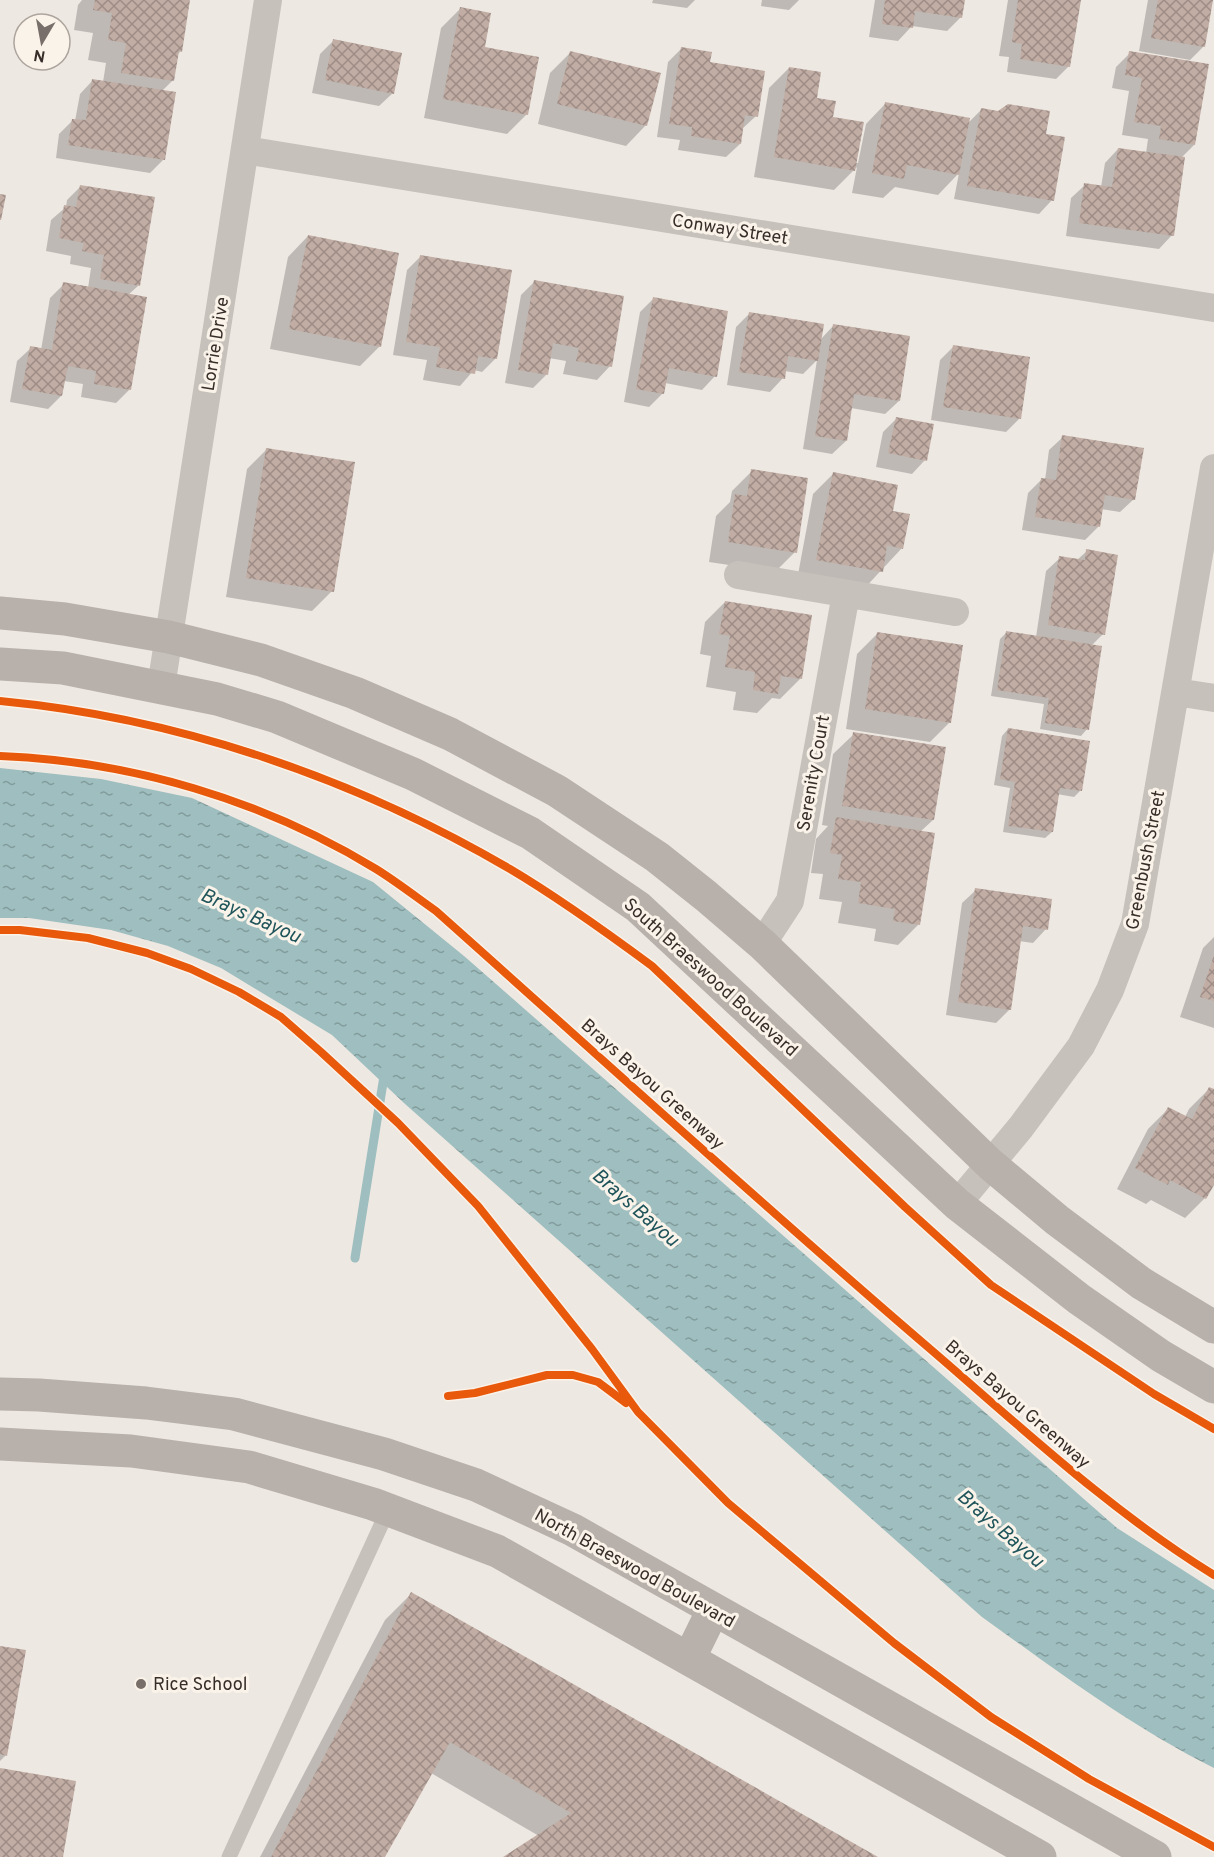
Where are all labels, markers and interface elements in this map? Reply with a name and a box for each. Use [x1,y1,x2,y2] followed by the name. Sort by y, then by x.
[12,12,72,72] north arrow
[32,44,47,66] text: N
[670,210,789,251] street label: Conway Street
[198,296,235,393] street label: Lorrie Drive
[793,713,836,833] street label: Serenity Court
[1122,789,1171,932] street label: Greenbush Street
[196,883,306,951] water label: Brays Bayou
[618,894,802,1062] street label: South Braeswood Boulevard
[575,1015,729,1156] street label: Brays Bayou Greenway
[586,1163,685,1254] water label: Brays Bayou
[940,1336,1095,1475] street label: Brays Bayou Greenway
[951,1484,1050,1575] water label: Brays Bayou
[530,1504,739,1634] street label: North Braeswood Boulevard
[153,1674,248,1697] place label: Rice School
[134,1677,148,1691] marker: Rice School

